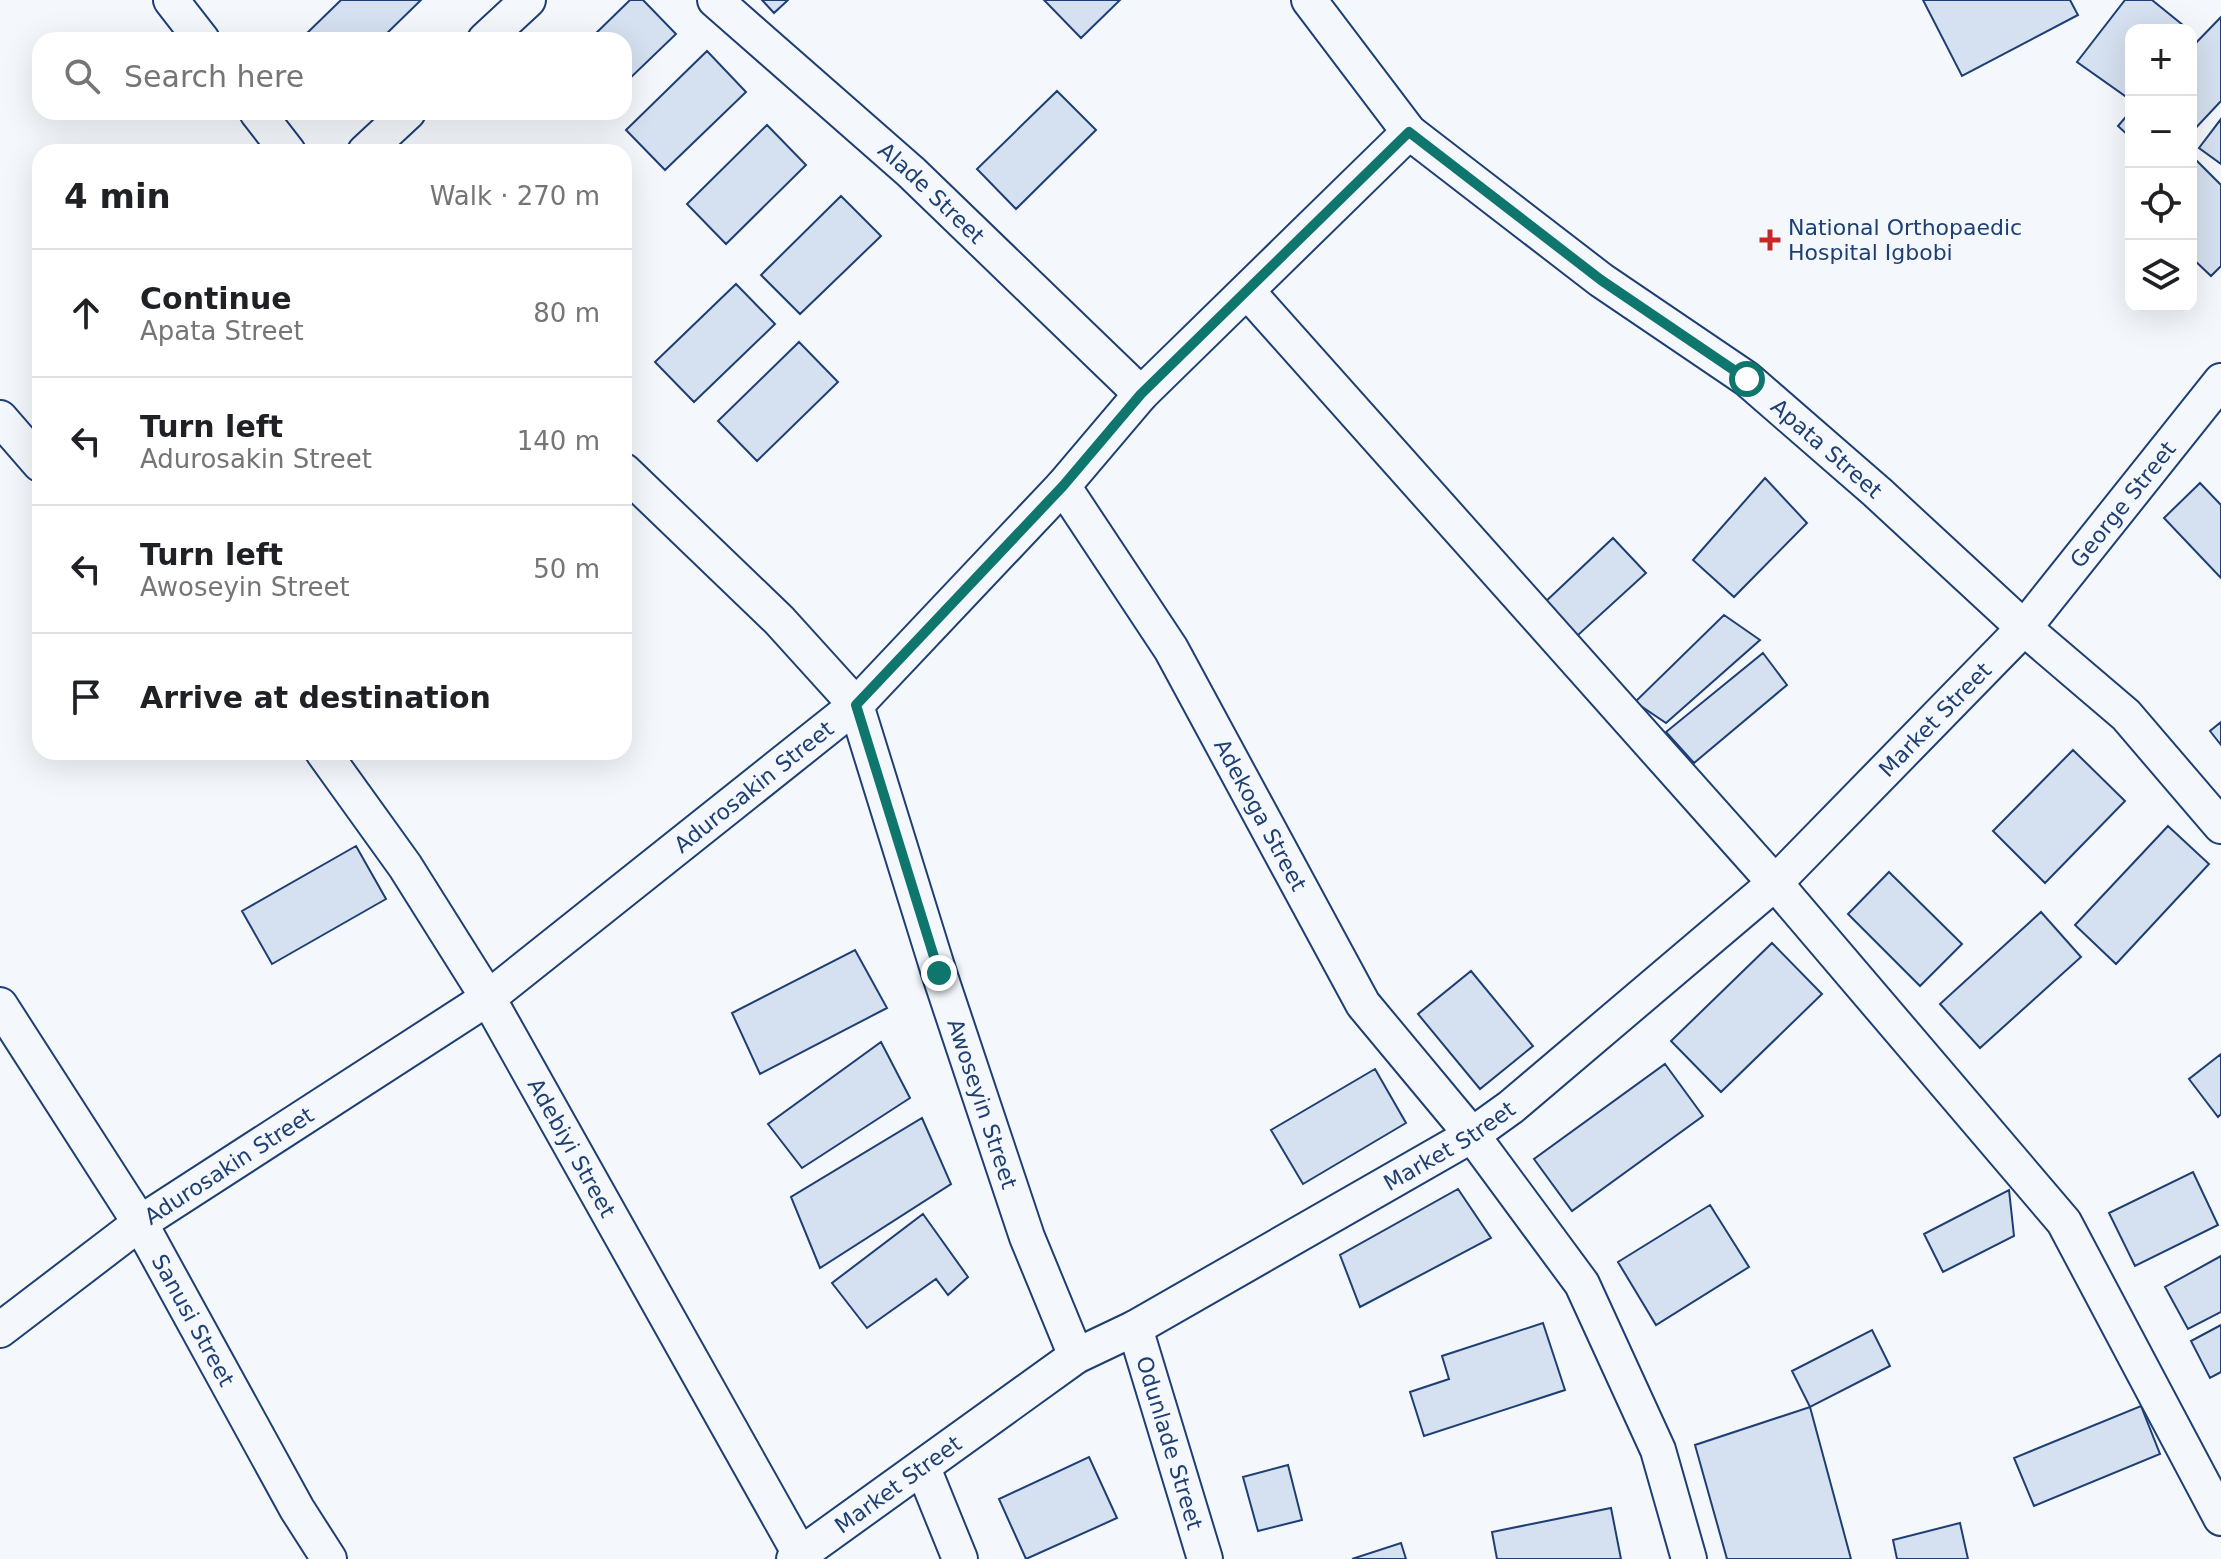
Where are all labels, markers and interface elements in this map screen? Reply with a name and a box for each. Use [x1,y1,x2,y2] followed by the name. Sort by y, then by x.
[2125,24,2197,312] map controls
[2125,24,2197,96] button: +
[32,32,632,120] search box
[60,54,104,98] icon: search
[124,59,304,94] text: Search here
[2125,96,2197,168] button: −
[874,137,990,249] street label: Alade Street
[2125,168,2197,240] button: locate
[64,176,171,216] text: 4 min
[430,181,600,211] text: Walk · 270 m
[1788,215,2022,265] place label: National Orthopaedic Hospital Igbobi
[1759,229,1781,251] marker: National Orthopaedic Hospital Igbobi
[2125,240,2197,312] button: layers
[140,281,292,316] text: Continue
[64,291,108,335] icon: ahead
[533,298,600,328] text: 80 m
[140,316,304,346] text: Apata Street
[1729,361,1765,397] route start
[1766,393,1887,503] street label: Apata Street
[140,409,283,444] text: Turn left
[64,419,108,463] icon: left
[517,426,600,456] text: 140 m
[2065,436,2181,572] street label: George Street
[140,444,372,474] text: Adurosakin Street
[140,537,283,572] text: Turn left
[64,547,108,591] icon: left
[533,554,600,584] text: 50 m
[140,572,350,602] text: Awoseyin Street
[1874,657,1996,782] street label: Market Street
[64,675,108,719] icon: arrive
[140,680,491,715] text: Arrive at destination
[669,715,838,858] street label: Adurosakin Street
[1209,735,1312,895] street label: Adekoga Street
[921,955,957,991] route end
[943,1015,1023,1192] street label: Awoseyin Street
[523,1074,621,1222] street label: Adebiyi Street
[1379,1096,1520,1196] street label: Market Street
[140,1102,318,1229] street label: Adurosakin Street
[147,1250,240,1391] street label: Sanusi Street
[1132,1353,1208,1533] street label: Odunlade Street
[830,1430,966,1538] street label: Market Street

